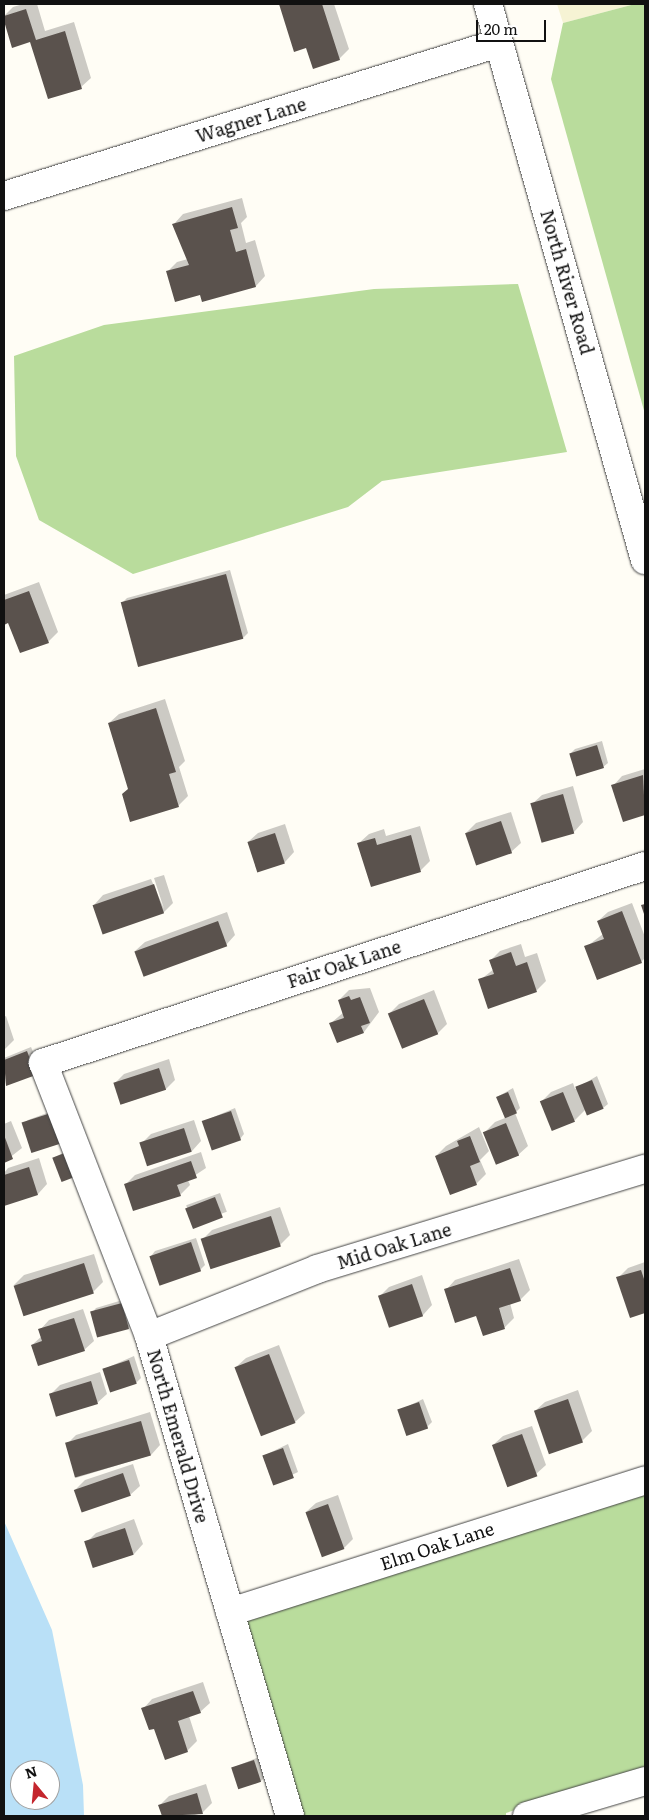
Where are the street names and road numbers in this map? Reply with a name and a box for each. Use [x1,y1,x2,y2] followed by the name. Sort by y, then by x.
[193,93,309,147] street label: Wagner Lane
[536,207,598,357] street label: North River Road
[284,935,404,993] street label: Fair Oak Lane
[334,1218,454,1274] street label: Mid Oak Lane
[143,1347,213,1525] street label: North Emerald Drive
[377,1517,497,1575] street label: Elm Oak Lane

